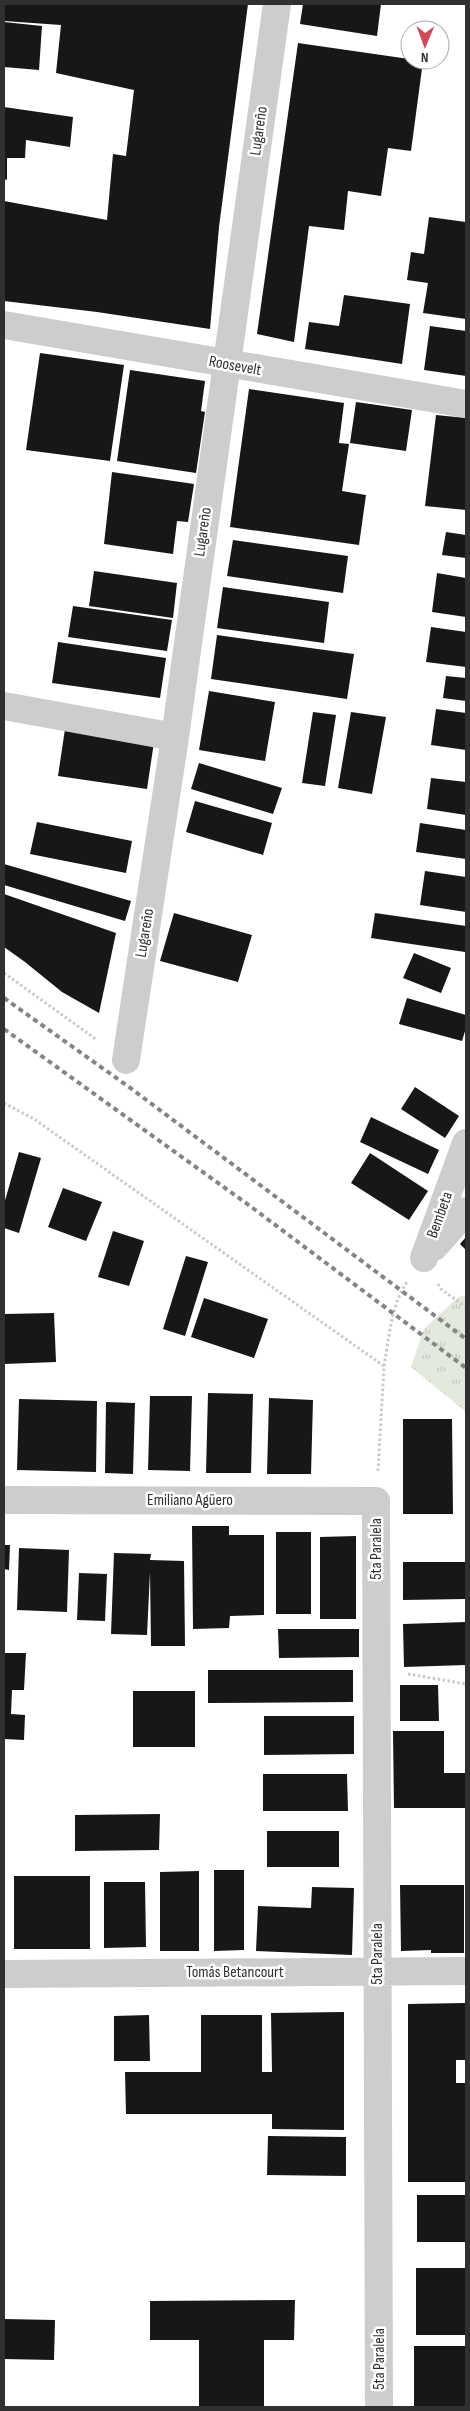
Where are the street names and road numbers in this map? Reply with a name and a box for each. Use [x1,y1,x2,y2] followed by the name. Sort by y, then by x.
[246,105,272,157] street label: Lugareño
[207,352,263,380] street label: Roosevelt
[190,506,216,558] street label: Lugareño
[132,907,158,959] street label: Lugareño
[423,1189,457,1241] street label: Bembeta
[147,1491,233,1510] street label: Emiliano Agüero
[367,1518,386,1580] street label: 5ta Paralela
[368,1923,387,1985] street label: 5ta Paralela
[186,1963,284,1982] street label: Tomás Betancourt
[370,2328,389,2390] street label: 5ta Paralela

